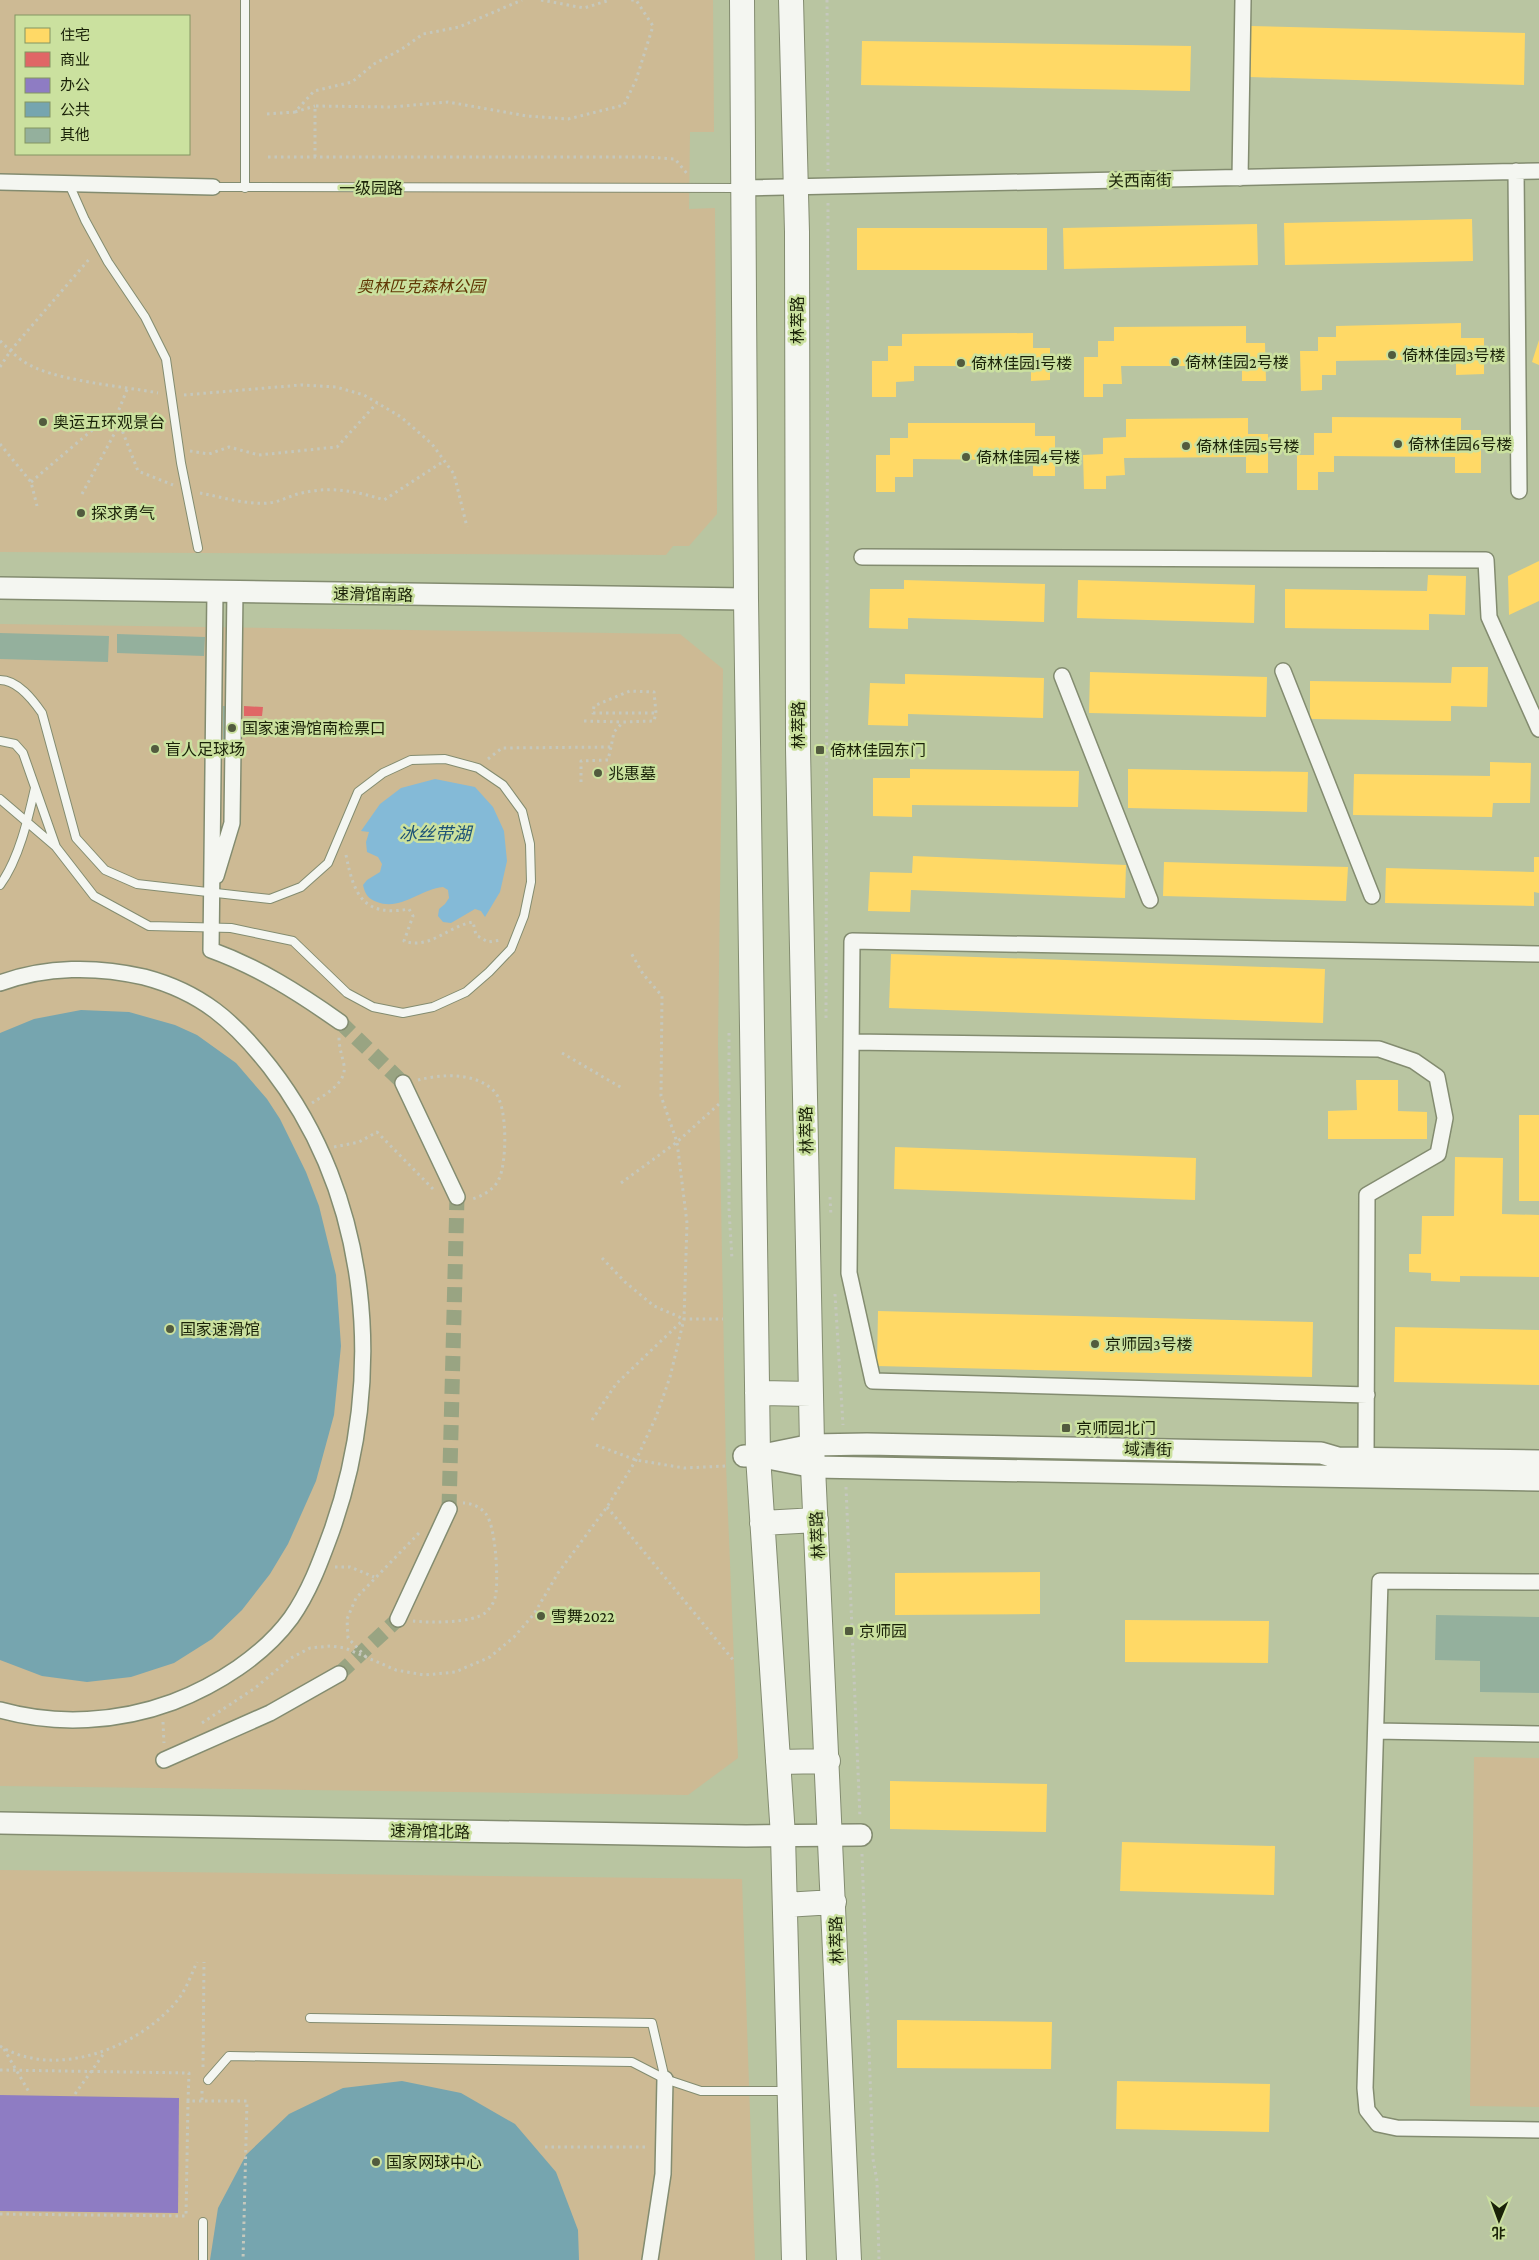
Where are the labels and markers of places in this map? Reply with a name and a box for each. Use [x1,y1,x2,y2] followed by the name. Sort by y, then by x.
[1402,347,1506,364] place label: 倚林佳园3号楼
[1386,349,1398,361] marker: 倚林佳园3号楼
[1185,354,1289,371] place label: 倚林佳园2号楼
[971,355,1072,372] place label: 倚林佳园1号楼
[1169,356,1181,368] marker: 倚林佳园2号楼
[955,357,967,369] marker: 倚林佳园1号楼
[53,414,165,431] place label: 奥运五环观景台
[37,416,49,428] marker: 奥运五环观景台
[1408,436,1512,453] place label: 倚林佳园6号楼
[1196,438,1300,455] place label: 倚林佳园5号楼
[1392,438,1404,450] marker: 倚林佳园6号楼
[1180,440,1192,452] marker: 倚林佳园5号楼
[976,449,1080,466] place label: 倚林佳园4号楼
[960,451,972,463] marker: 倚林佳园4号楼
[91,505,155,522] place label: 探求勇气
[75,507,87,519] marker: 探求勇气
[242,720,386,737] place label: 国家速滑馆南检票口
[226,722,238,734] marker: 国家速滑馆南检票口
[165,741,245,758] place label: 盲人足球场
[830,742,926,759] place label: 倚林佳园东门
[149,743,161,755] marker: 盲人足球场
[814,744,826,756] marker: 倚林佳园东门
[608,765,656,782] place label: 兆惠墓
[592,767,604,779] marker: 兆惠墓
[180,1321,260,1338] place label: 国家速滑馆
[164,1323,176,1335] marker: 国家速滑馆
[1105,1336,1193,1353] place label: 京师园3号楼
[1089,1338,1101,1350] marker: 京师园3号楼
[1076,1420,1156,1437] place label: 京师园北门
[1060,1422,1072,1434] marker: 京师园北门
[551,1608,615,1625] place label: 雪舞2022
[535,1610,547,1622] marker: 雪舞2022
[859,1623,907,1640] place label: 京师园
[843,1625,855,1637] marker: 京师园
[386,2154,482,2171] place label: 国家网球中心
[370,2156,382,2168] marker: 国家网球中心

